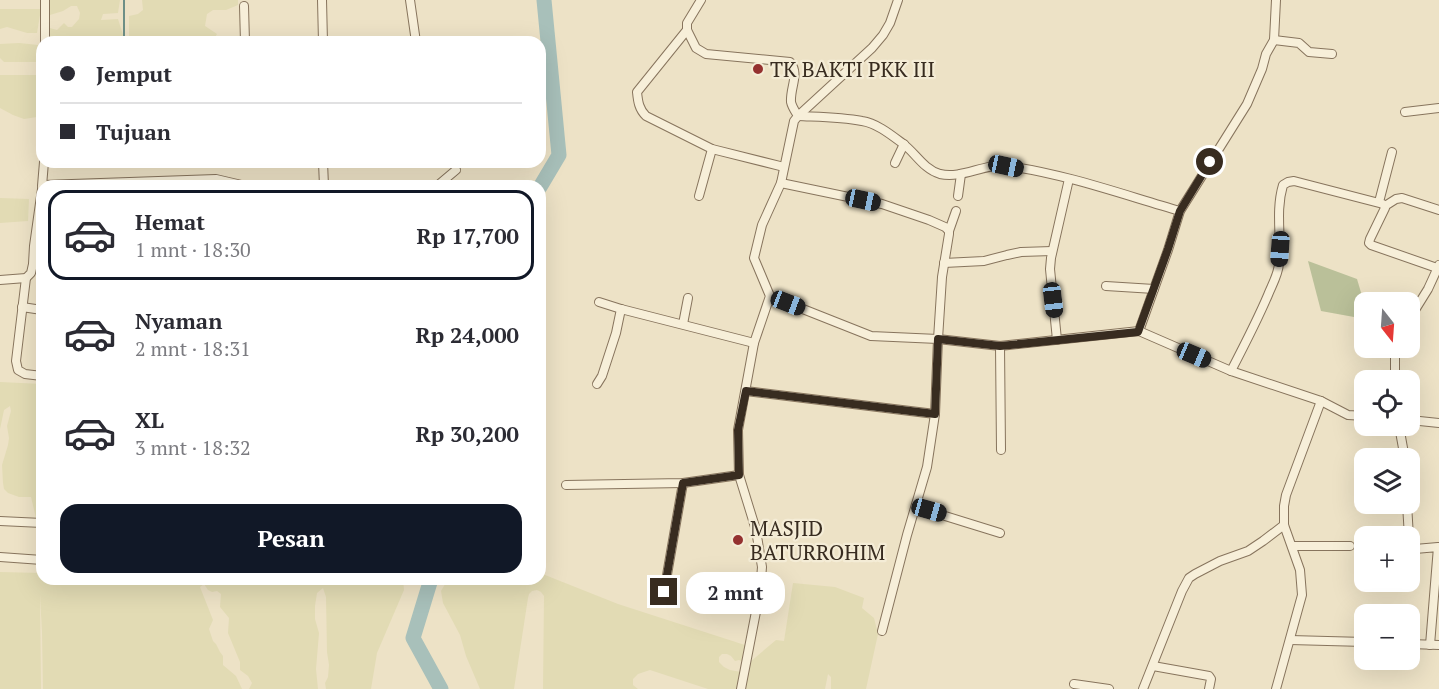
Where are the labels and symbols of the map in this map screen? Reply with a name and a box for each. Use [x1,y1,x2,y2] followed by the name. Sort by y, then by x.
[770,55,935,83] place label: TK BAKTI PKK III
[751,62,765,76] marker: TK BAKTI PKK III
[1196,148,1223,175] route start
[987,153,1025,179] car
[844,187,882,213] car
[1270,230,1290,268] car
[1042,281,1064,319] car
[768,288,808,318] car
[1354,292,1420,358] north arrow
[1174,340,1214,370] car
[909,496,949,524] car
[750,514,885,566] place label: MASJID BATURROHIM
[731,533,745,547] marker: MASJID BATURROHIM
[685,571,784,613] callout: 2 mnt
[650,578,677,605] route end

